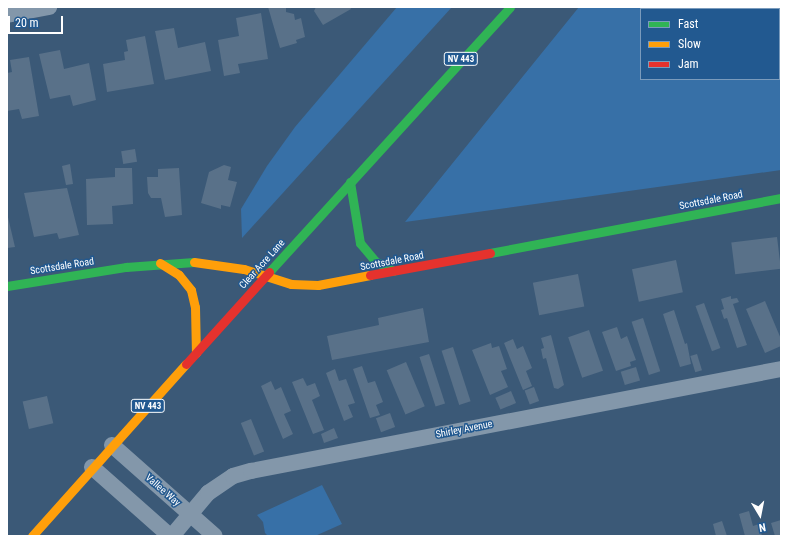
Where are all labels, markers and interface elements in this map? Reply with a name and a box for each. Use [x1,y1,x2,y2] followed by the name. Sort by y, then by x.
[10,8,65,34] scale bar
[640,8,780,80] legend
[15,16,39,30] text: 20 m
[678,17,698,31] text: Fast
[678,37,701,51] text: Slow
[443,52,479,66] road number: NV 443
[678,57,699,71] text: Jam
[678,188,744,212] street label: Scottsdale Road
[237,237,287,291] street label: Clear Acre Lane
[359,249,425,273] street label: Scottsdale Road
[29,255,95,277] street label: Scottsdale Road
[130,399,166,413] road number: NV 443
[435,418,493,440] street label: Shirley Avenue
[143,471,183,509] street label: Vallee Way
[740,495,780,535] north arrow
[758,520,767,534] text: N

